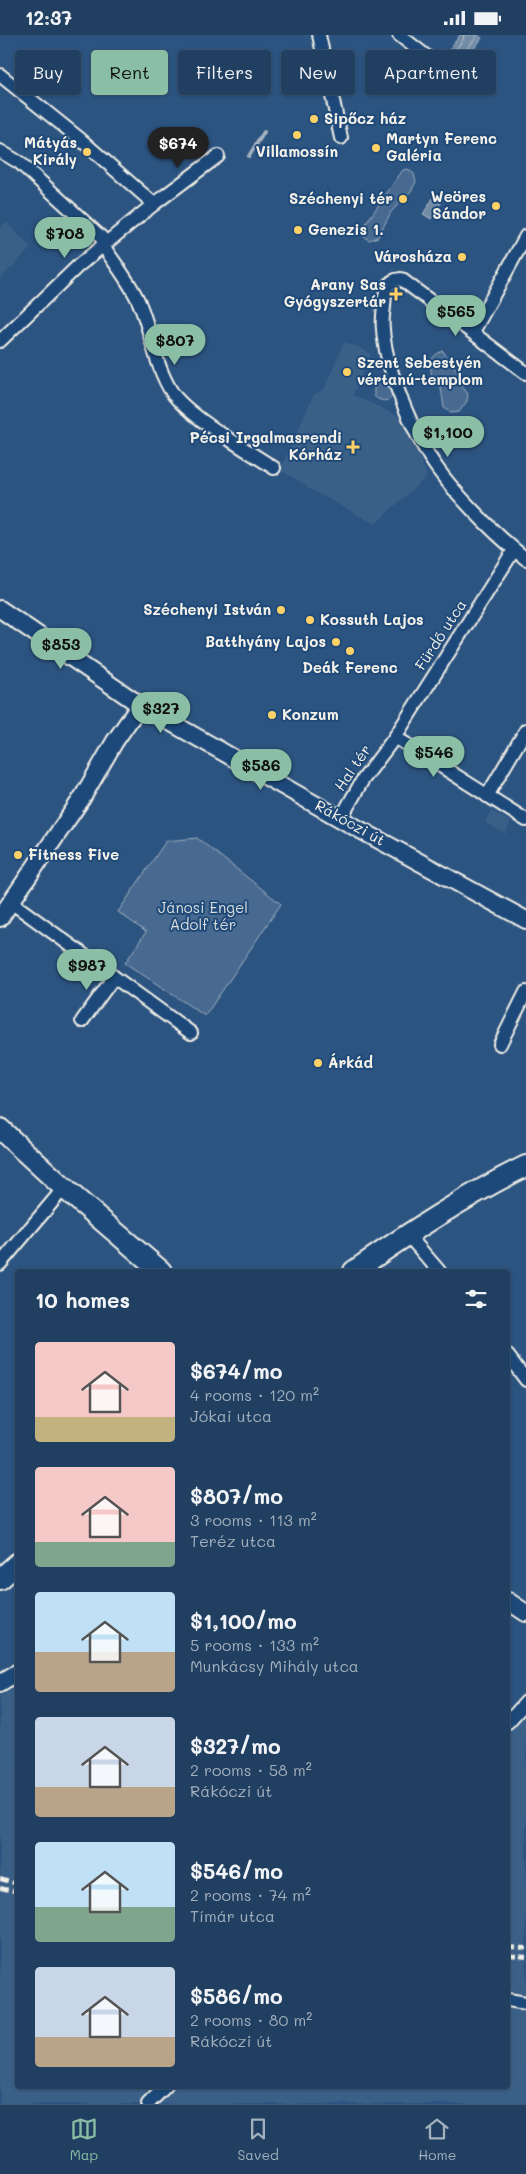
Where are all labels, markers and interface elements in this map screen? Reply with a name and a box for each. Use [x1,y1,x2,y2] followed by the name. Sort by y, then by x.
[25,5,72,30] text: 12:37
[15,50,81,95] chip: Buy
[91,50,168,95] chip: Rent
[178,50,271,95] chip: Filters
[281,50,355,95] chip: New
[365,50,496,95] chip: Apartment
[324,108,407,128] place label: Sipőcz ház
[308,113,320,125] marker: Sipőcz ház
[148,127,208,169] pin: $674
[386,128,497,165] place label: Martyn Ferenc Galéria
[291,129,303,141] marker: Villamossín
[24,132,77,169] place label: Mátyás Király
[159,132,197,153] text: $674
[256,141,338,161] place label: Villamossín
[370,142,382,154] marker: Martyn Ferenc Galéria
[81,146,93,158] marker: Mátyás Király
[431,186,486,223] place label: Weöres Sándor
[289,188,393,208] place label: Széchenyi tér
[397,193,409,205] marker: Széchenyi tér
[490,200,502,212] marker: Weöres Sándor
[35,217,95,259] pin: $708
[308,219,384,239] place label: Genezis 1.
[45,222,85,243] text: $708
[292,224,304,236] marker: Genezis 1.
[374,246,452,266] place label: Városháza
[456,251,468,263] marker: Városháza
[284,274,386,311] place label: Arany Sas Gyógyszertár
[390,288,402,300] marker: Arany Sas Gyógyszertár
[426,295,486,337] pin: $565
[437,300,475,321] text: $565
[145,323,205,366] pin: $807
[155,329,195,350] text: $807
[357,352,483,389] place label: Szent Sebestyén vértanú-templom
[341,366,353,378] marker: Szent Sebestyén vértanú-templom
[407,415,489,458] pin: $1,100
[423,421,473,442] text: $1,100
[190,427,343,464] place label: Pécsi Irgalmasrendi Kórház
[346,440,360,454] marker: Pécsi Irgalmasrendi Kórház
[410,595,470,674] street label: Fürdő utca
[143,599,271,619] place label: Széchenyi István
[275,604,287,616] marker: Széchenyi István
[320,609,424,629] place label: Kossuth Lajos
[304,614,316,626] marker: Kossuth Lajos
[31,627,91,670] pin: $853
[205,631,326,651] place label: Batthyány Lajos
[42,633,80,654] text: $853
[330,636,342,648] marker: Batthyány Lajos
[344,645,356,657] marker: Deák Ferenc
[302,657,398,677] place label: Deák Ferenc
[131,691,191,734] pin: $327
[142,697,180,718] text: $327
[282,704,339,724] place label: Konzum
[266,709,278,721] marker: Konzum
[404,735,464,778] pin: $546
[329,740,375,795] street label: Hal tér
[414,741,454,762] text: $546
[231,749,291,791] pin: $586
[242,754,280,775] text: $586
[312,795,389,850] street label: Rákóczi út
[28,844,119,864] place label: Fitness Five
[12,849,24,861] marker: Fitness Five
[158,897,248,934] park label: Jánosi Engel Adolf tér
[57,949,117,991] pin: $987
[68,954,106,975] text: $987
[328,1052,374,1072] place label: Árkád
[312,1057,324,1069] marker: Árkád
[462,1285,490,1313] icon: filters
[35,1286,130,1313] text: 10 homes
[190,1357,282,1384] text: $674/mo
[75,1362,135,1422] icon: home
[190,1384,319,1405] text: 4 rooms · 120 m²
[190,1405,272,1426] text: Jókai utca
[190,1482,283,1509] text: $807/mo
[75,1487,135,1547] icon: home
[190,1509,317,1530] text: 3 rooms · 113 m²
[190,1530,276,1551] text: Teréz utca
[190,1607,297,1634] text: $1,100/mo
[75,1612,135,1672] icon: home
[190,1634,319,1655] text: 5 rooms · 133 m²
[190,1655,359,1676] text: Munkácsy Mihály utca
[190,1732,281,1759] text: $327/mo
[75,1737,135,1797] icon: home
[190,1759,312,1780] text: 2 rooms · 58 m²
[190,1780,272,1801] text: Rákóczi út
[190,1857,283,1884] text: $546/mo
[75,1862,135,1922] icon: home
[190,1884,311,1905] text: 2 rooms · 74 m²
[190,1905,275,1926] text: Tímár utca
[190,1982,283,2009] text: $586/mo
[75,1987,135,2047] icon: home
[190,2009,312,2030] text: 2 rooms · 80 m²
[190,2030,272,2051] text: Rákóczi út
[70,2115,98,2164] tab: Map
[237,2115,279,2164] tab: Saved
[418,2115,456,2164] tab: Home

